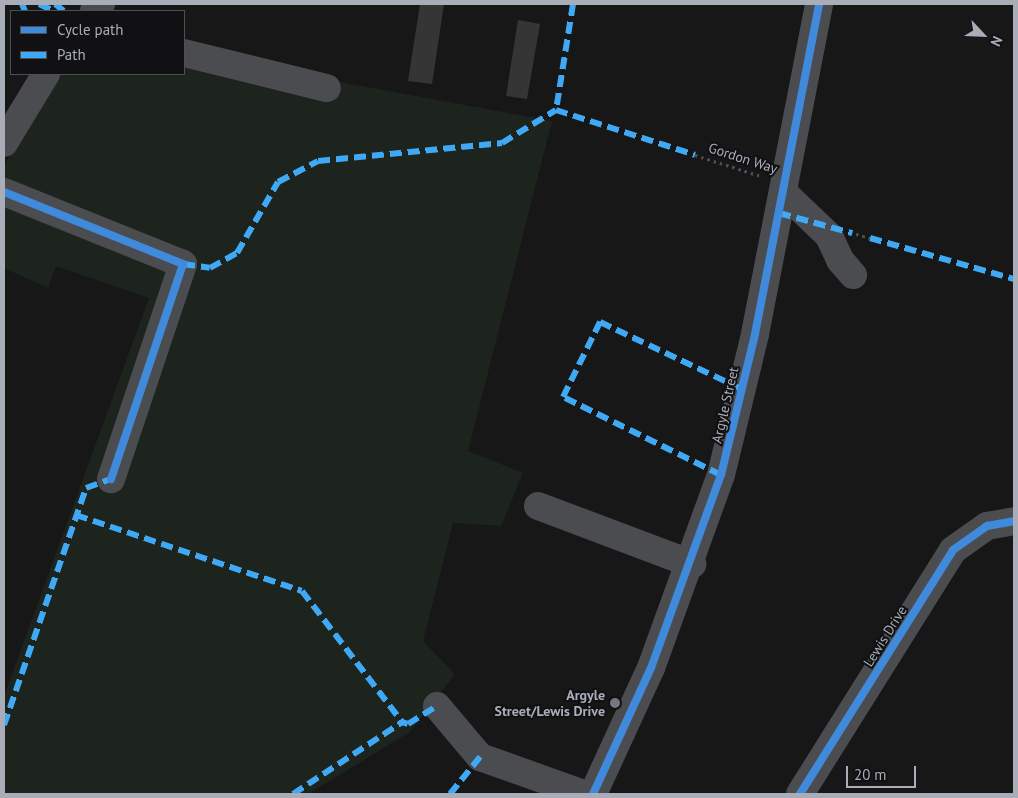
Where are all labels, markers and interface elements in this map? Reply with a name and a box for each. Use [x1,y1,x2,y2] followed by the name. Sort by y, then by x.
[10,10,185,75] legend
[958,10,1008,60] north arrow
[57,20,123,39] text: Cycle path
[986,33,1007,49] text: N
[57,45,86,64] text: Path
[706,139,780,177] street label: Gordon Way
[708,365,742,445] street label: Argyle Street
[860,603,910,669] street label: Lewis Drive
[495,687,605,720] place label: Argyle Street/Lewis Drive
[609,697,621,709] marker: Argyle Street/Lewis Drive
[848,756,918,788] scale bar
[854,765,887,784] text: 20 m

